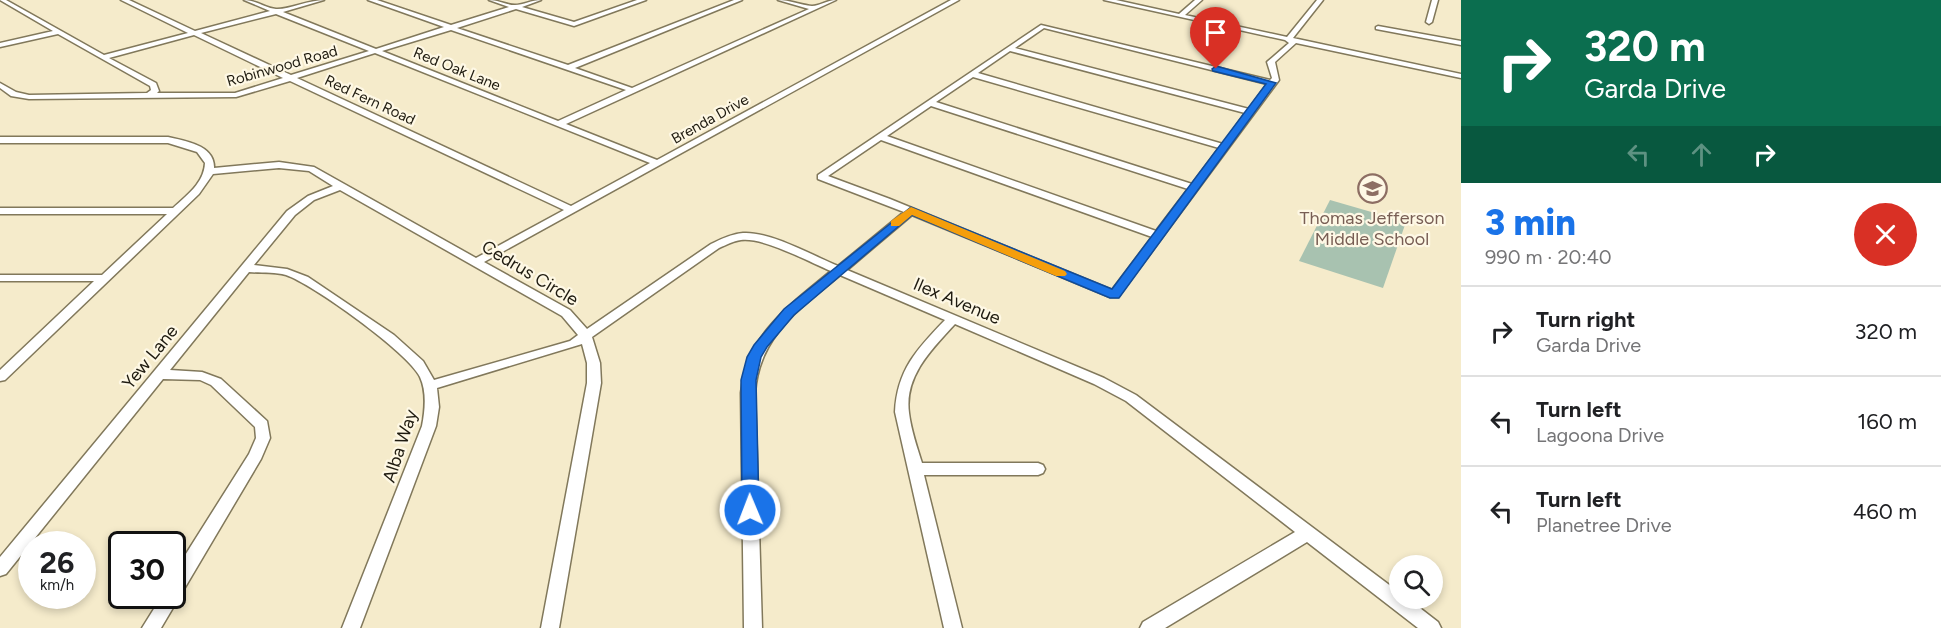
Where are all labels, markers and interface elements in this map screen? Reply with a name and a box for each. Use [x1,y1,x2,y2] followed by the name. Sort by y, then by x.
[1190,7,1241,69] pin
[1199,16,1232,49] icon: arrive
[1584,21,1706,72] text: 320 m
[1485,24,1563,102] icon: right
[224,42,340,90] street label: Robinwood Road
[411,43,503,95] street label: Red Oak Lane
[322,71,418,129] street label: Red Fern Road
[1584,72,1726,105] text: Garda Drive
[668,90,752,148] street label: Brenda Drive
[1622,138,1655,171] icon: left
[1685,138,1718,171] icon: ahead
[1748,138,1781,171] icon: right
[1356,173,1388,205] school or university icon: Thomas Jefferson Middle School
[1485,201,1576,244] text: 3 min
[1854,203,1917,266] button: close
[1300,207,1444,250] place label: Thomas Jefferson Middle School
[478,235,583,311] street label: Cedrus Circle
[1485,245,1612,269] text: 990 m · 20:40
[910,273,1004,329] street label: Ilex Avenue
[1536,306,1635,333] text: Turn right
[1485,315,1518,348] icon: right
[1854,318,1917,345] text: 320 m
[117,320,183,394] street label: Yew Lane
[1536,333,1641,357] text: Garda Drive
[1536,396,1622,423] text: Turn left
[1485,405,1518,438] icon: left
[378,406,422,485] street label: Alba Way
[1857,408,1917,435] text: 160 m
[1536,423,1664,447] text: Lagoona Drive
[718,478,782,542] position arrow
[1536,486,1622,513] text: Turn left
[1485,495,1518,528] icon: left
[1853,498,1917,525] text: 460 m
[1536,513,1672,537] text: Planetree Drive
[108,531,186,609] speed limit sign: 30
[40,544,74,581] text: 26
[1389,555,1443,609] map controls
[1389,555,1443,609] button: search
[40,576,74,594] text: km/h

